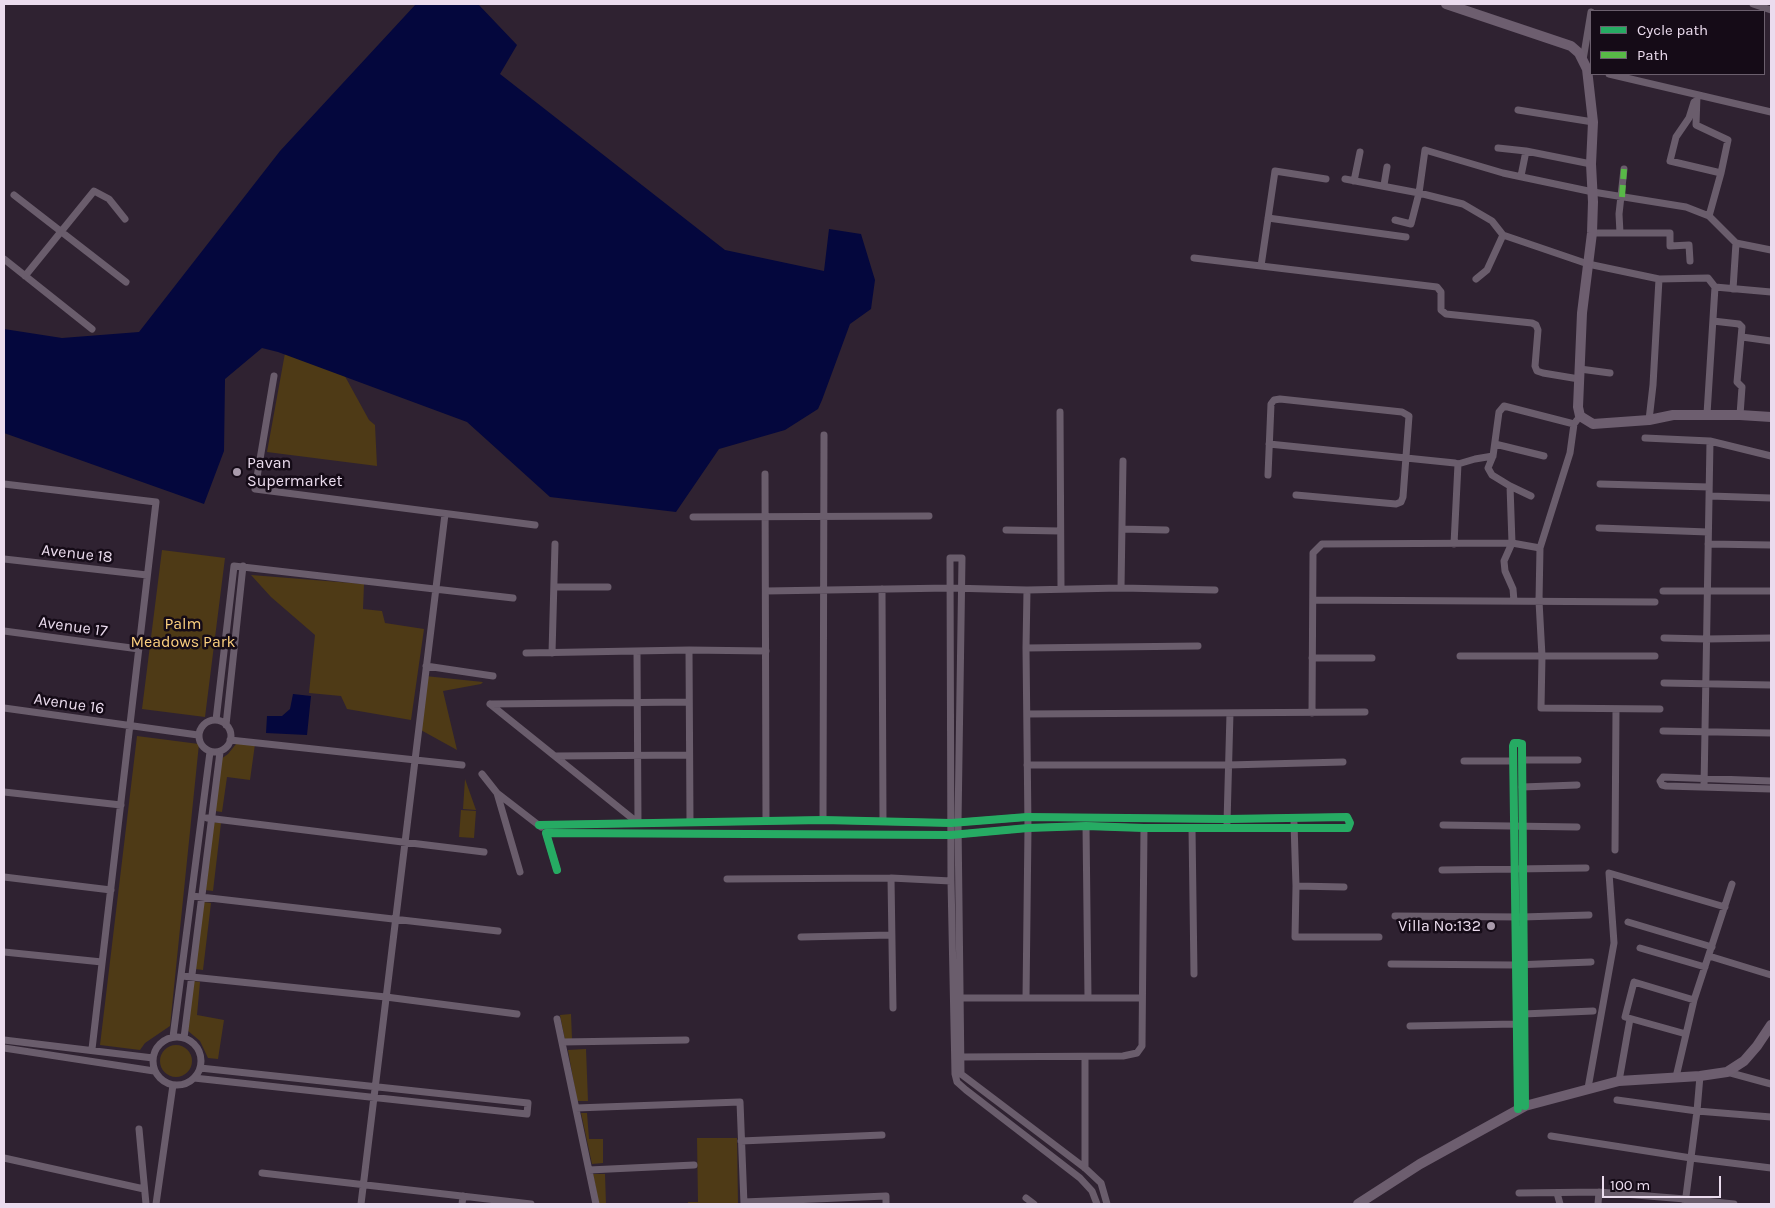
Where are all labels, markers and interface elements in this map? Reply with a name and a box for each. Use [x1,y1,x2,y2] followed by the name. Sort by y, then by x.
[1590,10,1765,75] legend
[1637,21,1708,39] text: Cycle path
[1637,46,1668,64] text: Path
[247,453,343,491] place label: Pavan Supermarket
[231,466,243,478] marker: Pavan Supermarket
[40,541,114,567] street label: Avenue 18
[37,613,109,641] street label: Avenue 17
[130,614,236,652] park label: Palm Meadows Park
[33,690,105,718] street label: Avenue 16
[1398,916,1481,936] place label: Villa No:132
[1485,920,1497,932] marker: Villa No:132
[1605,1166,1724,1198] scale bar
[1610,1176,1650,1194] text: 100 m

